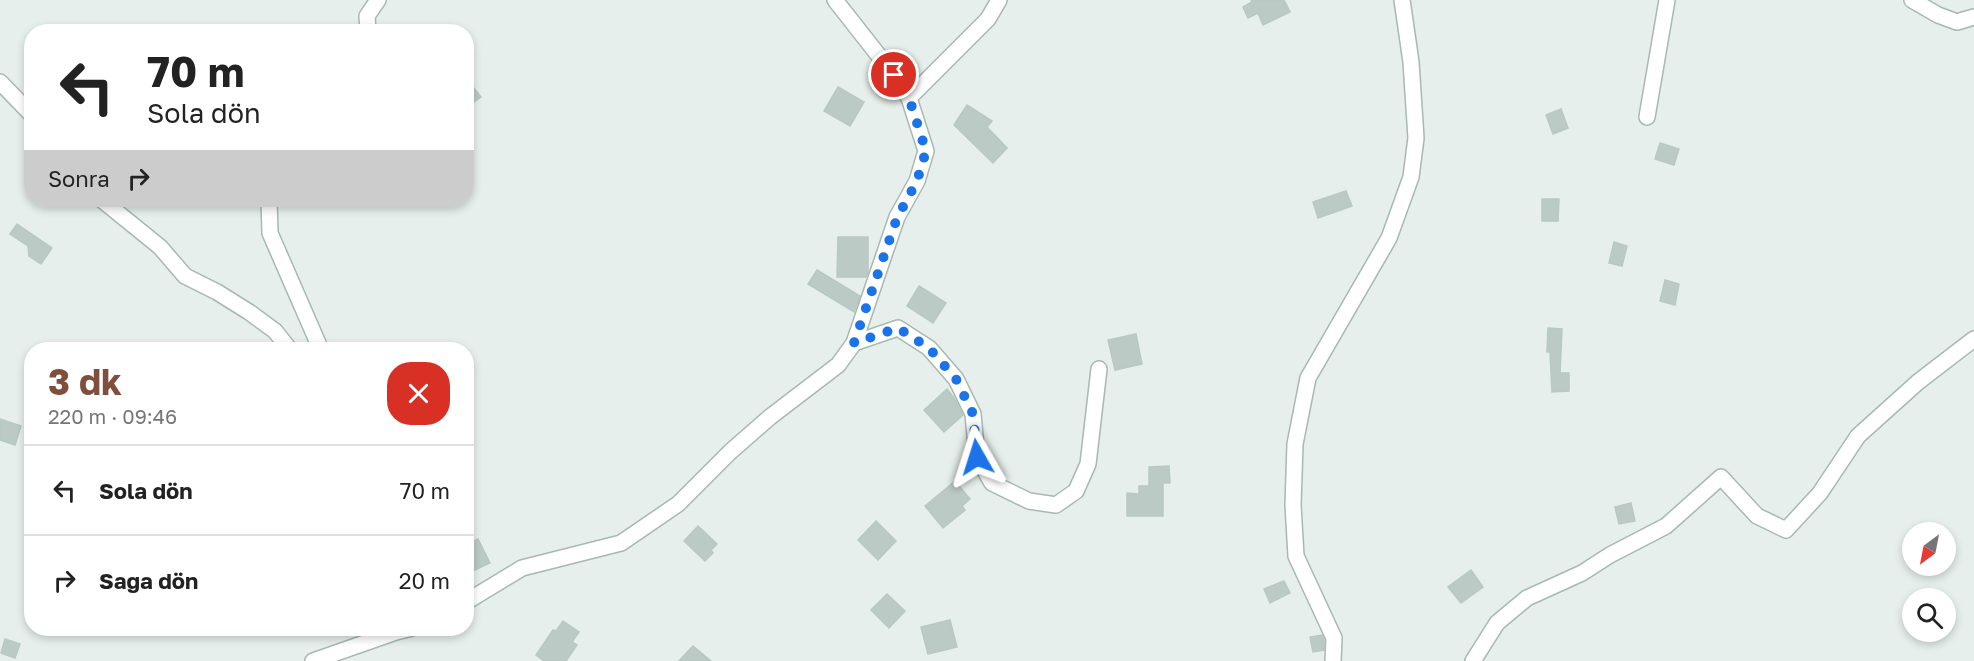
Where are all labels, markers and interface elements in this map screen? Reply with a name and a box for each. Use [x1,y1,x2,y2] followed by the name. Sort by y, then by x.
[147,46,244,96] text: 70 m
[48,48,126,126] icon: left
[868,49,919,100] pin
[877,58,910,91] icon: arrive
[147,97,261,129] text: Sola dön
[122,162,155,195] icon: right
[48,165,110,192] text: Sonra
[48,360,122,403] text: 3 dk
[387,362,450,425] button: close
[48,404,177,428] text: 220 m · 09:46
[945,425,1009,489] position arrow
[48,474,81,507] icon: left
[99,477,193,504] text: Sola dön
[400,477,450,504] text: 70 m
[1902,522,1956,576] north arrow
[1902,522,1956,642] map controls
[48,564,81,597] icon: right
[99,567,198,594] text: Sağa dön
[399,567,450,594] text: 20 m
[1902,588,1956,642] button: search

